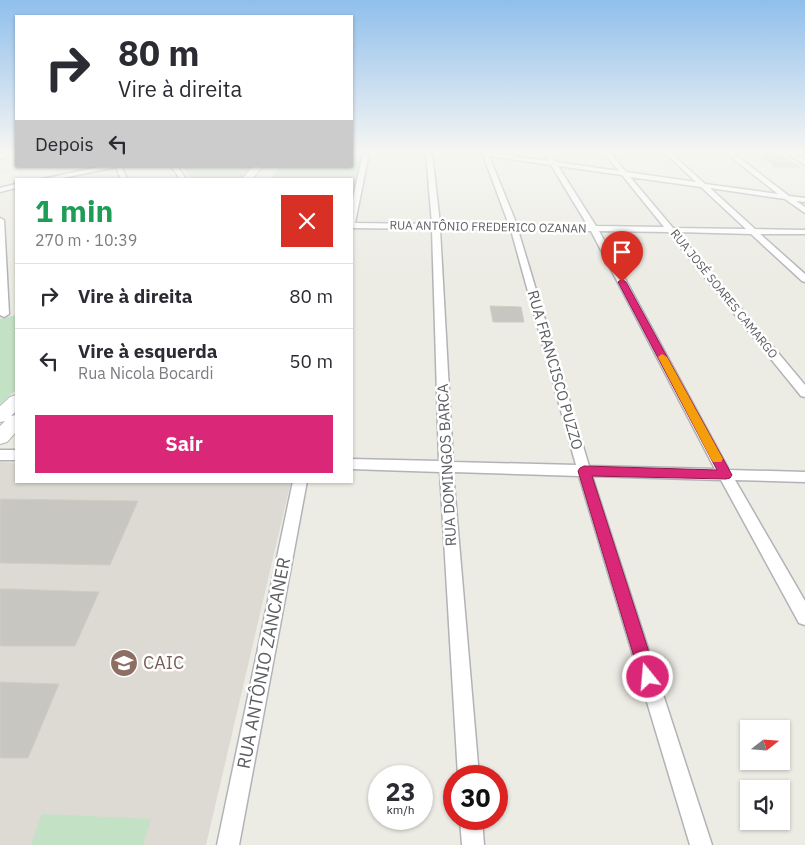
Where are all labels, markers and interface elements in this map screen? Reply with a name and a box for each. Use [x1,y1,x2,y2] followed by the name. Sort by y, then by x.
[118,30,200,76] text: 80 m
[35,35,100,100] icon: right
[118,74,242,103] text: Vire à direita
[104,130,132,158] icon: left
[35,132,94,156] text: Depois
[35,191,113,230] text: 1 min
[281,195,333,247] button: close
[389,217,587,236] street label: RUA ANTÔNIO FREDERICO OZANAN
[668,226,781,361] street label: RUA JOSÉ SOARES CAMARGO
[35,230,137,250] text: 270 m · 10:39
[601,231,643,282] pin
[608,238,636,266] icon: arrive
[35,282,63,310] icon: right
[78,284,193,308] text: Vire à direita
[289,284,333,308] text: 80 m
[524,288,587,452] street label: RUA FRANCISCO PUZZO
[78,339,218,363] text: Vire à esquerda
[35,347,63,375] icon: left
[289,349,333,373] text: 50 m
[78,363,214,383] text: Rua Nicola Bocardi
[433,383,460,547] street label: RUA DOMINGOS BARCA
[35,415,333,473] button: Sair
[232,555,295,771] street label: RUA ANTÔNIO ZANCANER
[109,648,139,678] school or university icon: CAIC
[621,650,673,702] position arrow
[143,651,184,674] place label: CAIC
[740,720,790,770] north arrow
[740,720,790,830] map controls
[443,765,508,830] speed limit sign: 30
[385,775,416,808] text: 23
[740,780,790,830] button: sound
[386,802,415,817] text: km/h

